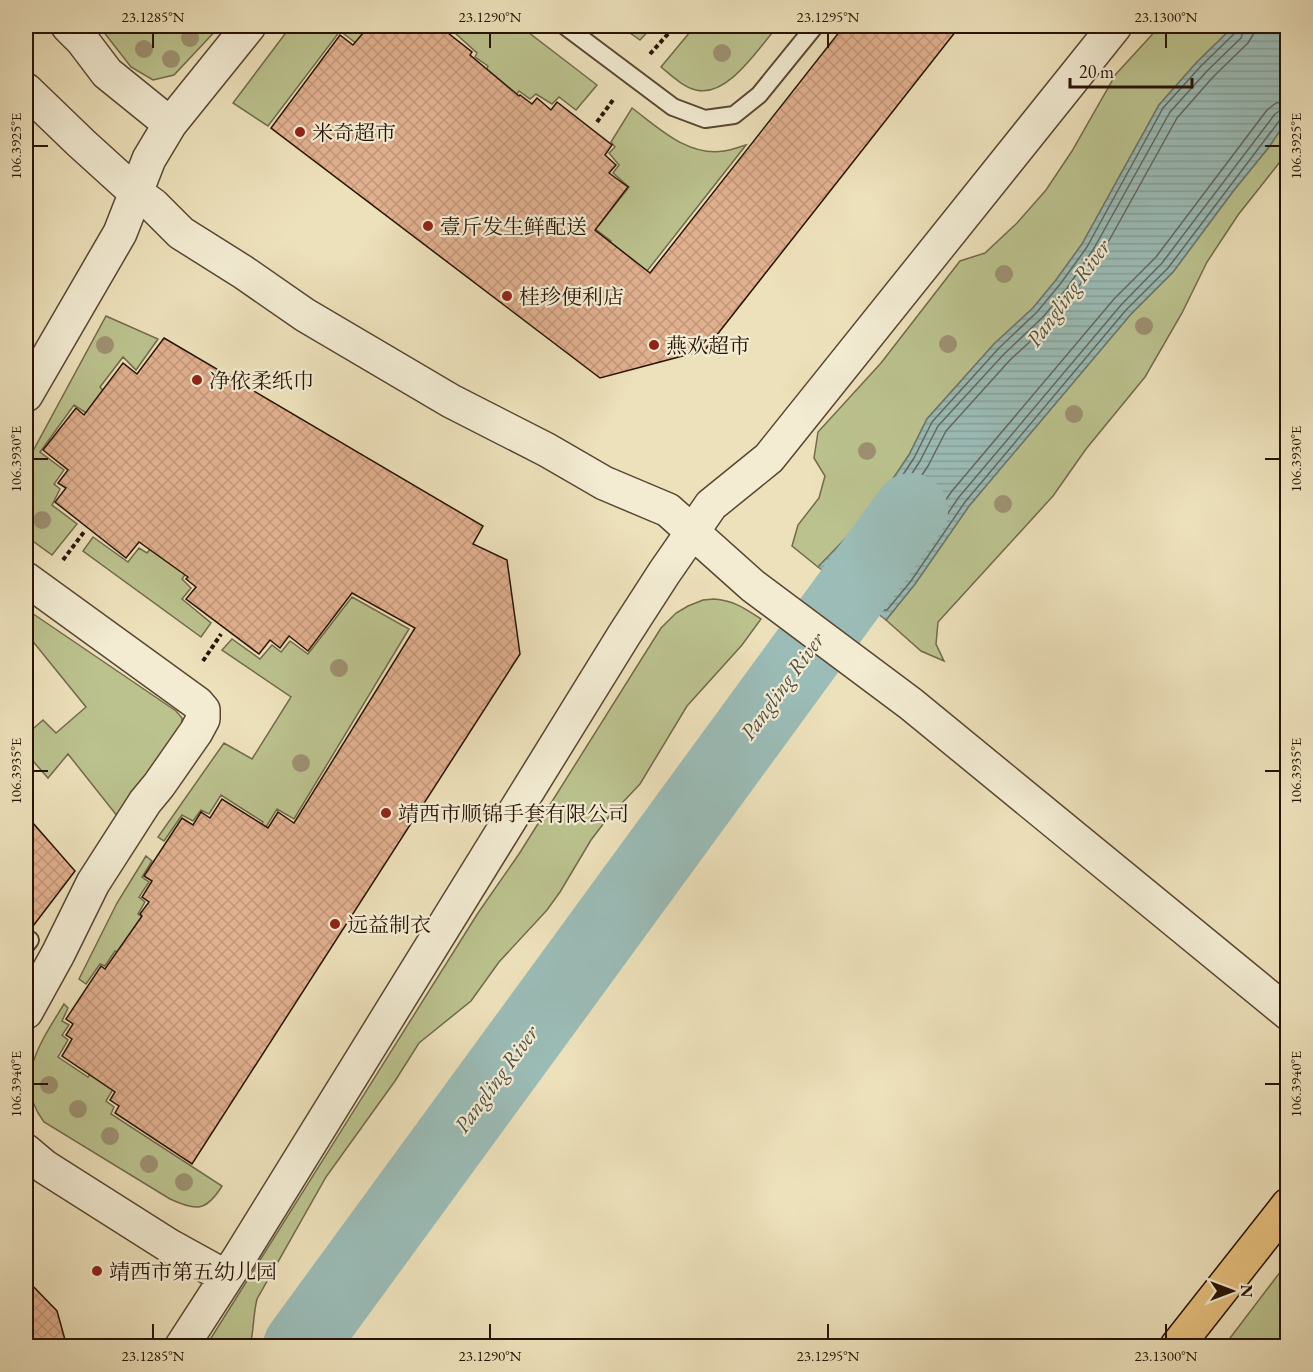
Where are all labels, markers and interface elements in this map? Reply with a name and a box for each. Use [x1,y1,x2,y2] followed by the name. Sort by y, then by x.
[122,7,185,26] text: 23.1285°N
[459,7,522,26] text: 23.1290°N
[797,7,860,26] text: 23.1295°N
[1135,7,1198,26] text: 23.1300°N
[1070,51,1192,89] scale bar
[1079,60,1114,83] text: 20 m
[6,112,25,179] text: 106.3925°E
[1286,112,1305,179] text: 106.3925°E
[312,119,396,146] place label: 米奇超市
[293,125,307,139] marker: 米奇超市
[440,213,587,240] place label: 壹斤发生鲜配送
[421,219,435,233] marker: 壹斤发生鲜配送
[1019,232,1118,352] water label: Pangling River
[519,283,624,310] place label: 桂珍便利店
[500,289,514,303] marker: 桂珍便利店
[666,332,750,359] place label: 燕欢超市
[647,338,661,352] marker: 燕欢超市
[209,367,314,394] place label: 净依柔纸巾
[190,373,204,387] marker: 净依柔纸巾
[6,425,25,492] text: 106.3930°E
[1286,425,1305,492] text: 106.3930°E
[733,625,832,745] water label: Pangling River
[6,737,25,804] text: 106.3935°E
[1286,737,1305,804] text: 106.3935°E
[398,800,629,827] place label: 靖西市顺锦手套有限公司
[379,806,393,820] marker: 靖西市顺锦手套有限公司
[347,911,431,938] place label: 远益制衣
[328,917,342,931] marker: 远益制衣
[447,1018,546,1138] water label: Pangling River
[6,1050,25,1117] text: 106.3940°E
[1286,1050,1305,1117] text: 106.3940°E
[109,1258,277,1285] place label: 靖西市第五幼儿园
[1202,1261,1262,1321] north arrow
[90,1264,104,1278] marker: 靖西市第五幼儿园
[1236,1285,1257,1298] text: N
[122,1346,185,1365] text: 23.1285°N
[459,1346,522,1365] text: 23.1290°N
[797,1346,860,1365] text: 23.1295°N
[1135,1346,1198,1365] text: 23.1300°N

